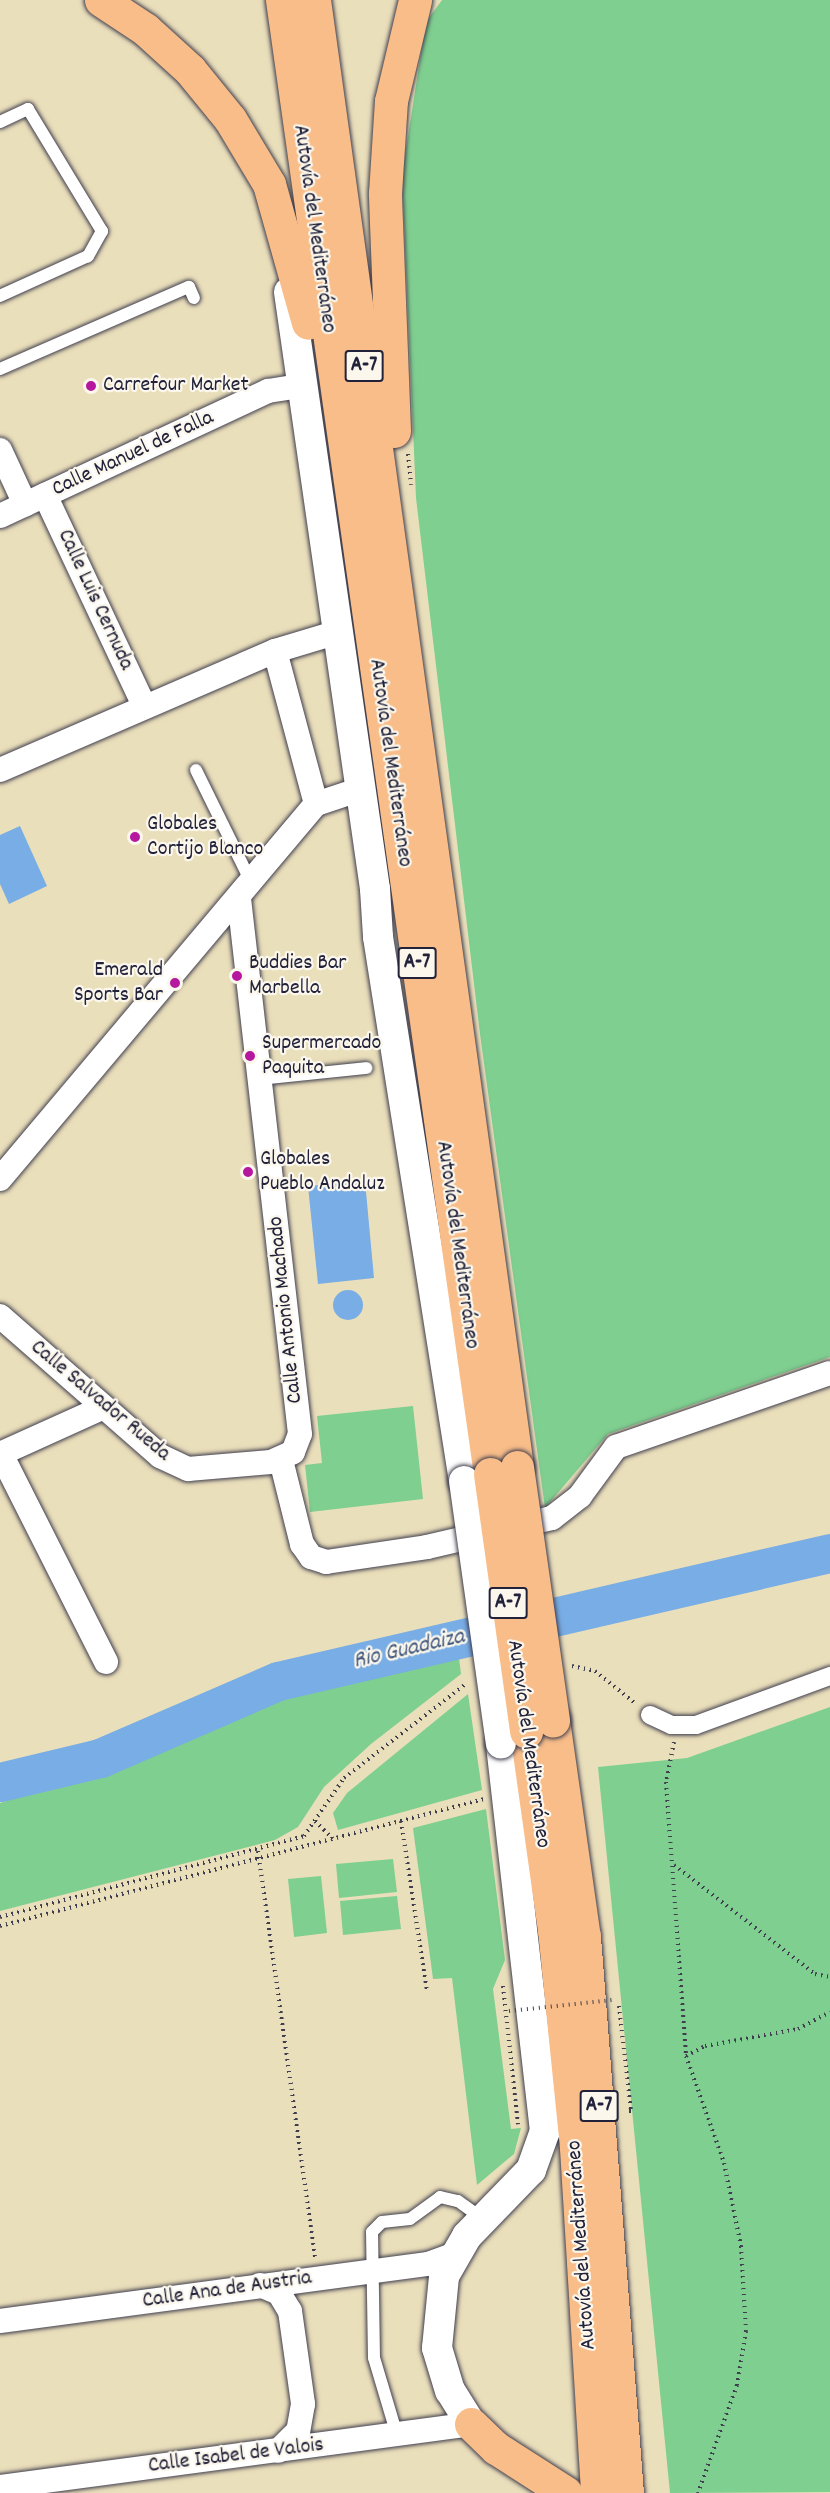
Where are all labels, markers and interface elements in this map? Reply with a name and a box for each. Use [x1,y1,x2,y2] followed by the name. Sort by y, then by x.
[286,123,342,335] street label: Autovía del Mediterráneo
[344,348,384,384] road number: A-7
[103,373,249,399] place label: Carrefour Market
[84,379,98,393] marker: Carrefour Market
[48,405,218,503] street label: Calle Manuel de Falla
[51,525,139,675] street label: Calle Luis Cernuda
[362,657,418,869] street label: Autovía del Mediterráneo
[147,811,263,862] place label: Globales Cortijo Blanco
[128,830,142,844] marker: Globales Cortijo Blanco
[398,945,436,981] road number: A-7
[249,950,346,1002] place label: Buddies Bar Marbella
[74,957,163,1008] place label: Emerald Sports Bar
[230,969,244,983] marker: Buddies Bar Marbella
[168,976,182,990] marker: Emerald Sports Bar
[262,1030,381,1082] place label: Supermercado Paquita
[243,1049,257,1063] marker: Supermercado Paquita
[429,1139,485,1351] street label: Autovía del Mediterráneo
[260,1146,385,1198] place label: Globales Pueblo Andaluz
[241,1165,255,1179] marker: Globales Pueblo Andaluz
[263,1215,309,1405] street label: Calle Antonio Machado
[25,1335,175,1467] street label: Calle Salvador Rueda
[488,1585,528,1621] road number: A-7
[351,1623,467,1677] water label: Rio Guadaiza
[500,1638,556,1850] street label: Autovía del Mediterráneo
[580,2088,618,2124] road number: A-7
[562,2139,602,2351] street label: Autovía del Mediterráneo
[141,2265,313,2315] street label: Calle Ana de Austria
[147,2432,325,2480] street label: Calle Isabel de Valois

